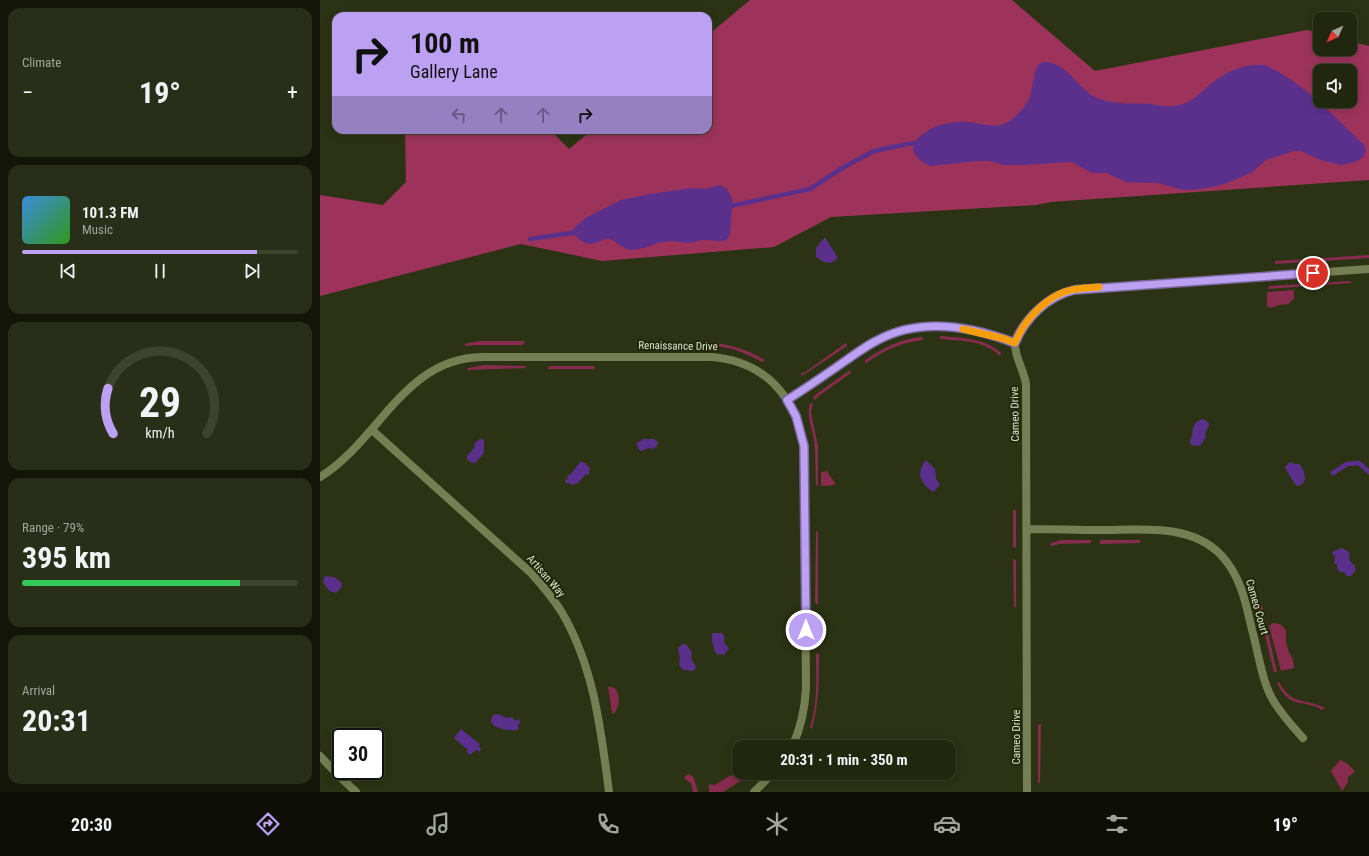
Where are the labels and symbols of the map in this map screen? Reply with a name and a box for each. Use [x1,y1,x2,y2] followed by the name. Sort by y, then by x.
[1313,12,1357,56] north arrow
[1296,256,1330,290] pin
[638,339,718,353] street label: Renaissance Drive
[1008,386,1022,442] street label: Cameo Drive
[524,552,568,600] street label: Artisan Way
[1243,578,1271,636] street label: Cameo Court
[785,609,827,651] position arrow
[1010,710,1023,764] street label: Cameo Drive
[332,728,384,780] speed limit sign: 30

